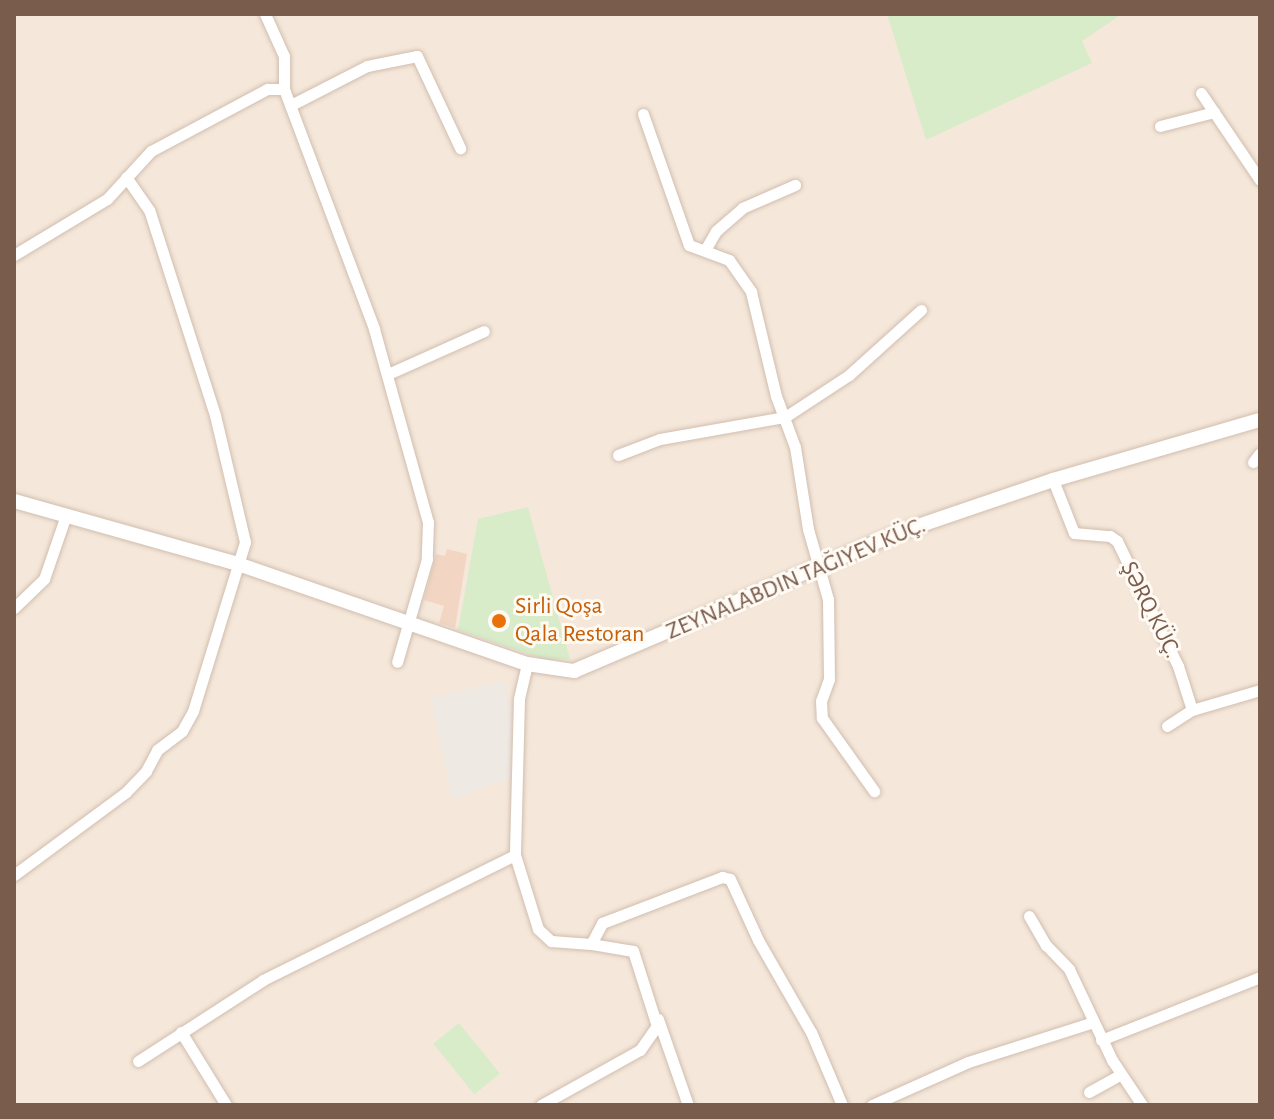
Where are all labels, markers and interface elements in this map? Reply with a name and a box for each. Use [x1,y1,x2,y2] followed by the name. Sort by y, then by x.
[662,511,930,647] street label: ZEYNALABDIN TAĞIYEV KÜÇ.
[1113,557,1187,663] street label: ŞƏRQ KÜÇ.
[515,593,644,649] place label: Sirli Qoşa Qala Restoran
[490,612,508,630] marker: Sirli Qoşa Qala Restoran

